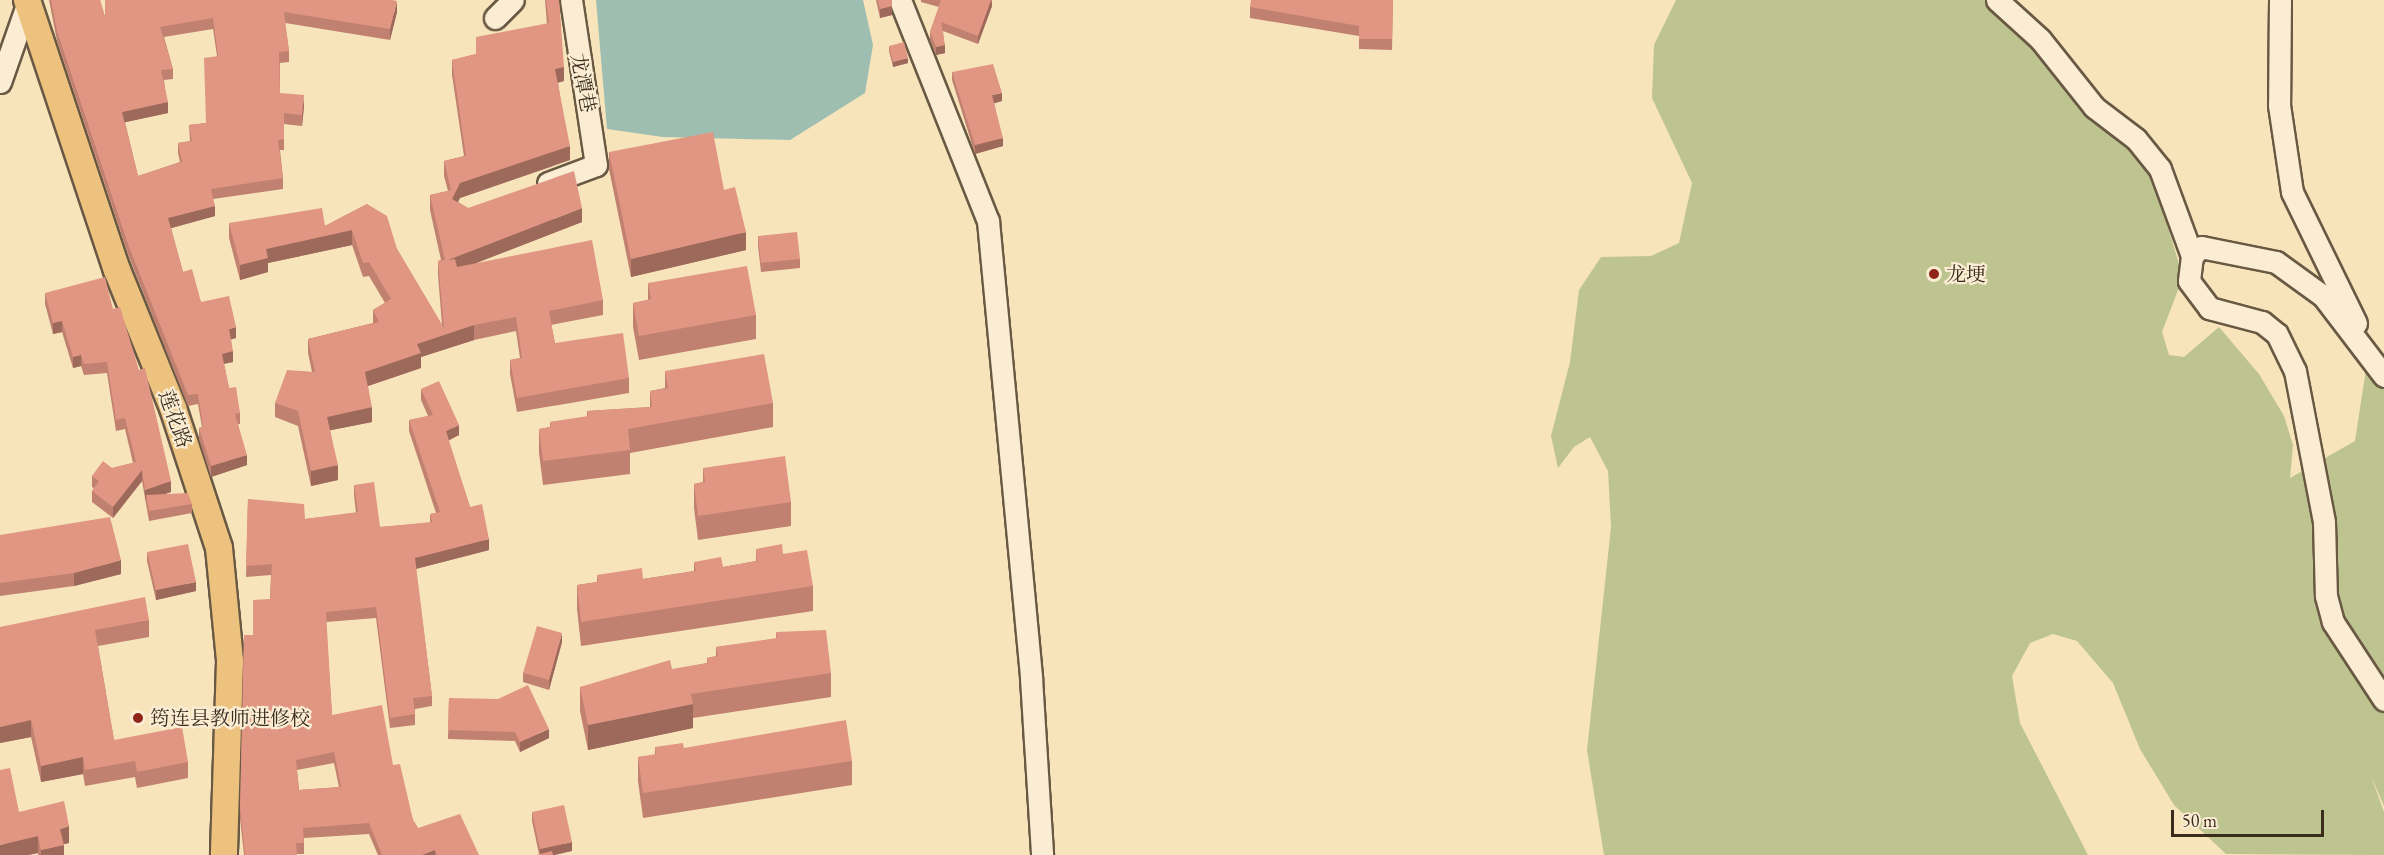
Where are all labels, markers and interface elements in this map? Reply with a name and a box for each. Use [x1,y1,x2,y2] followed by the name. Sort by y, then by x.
[565,51,601,115] street label: 龙潭巷
[1946,262,1986,286] place label: 龙埂
[1927,267,1941,281] marker: 龙埂
[153,387,197,451] street label: 莲花路
[150,706,310,730] place label: 筠连县教师进修校
[131,711,145,725] marker: 筠连县教师进修校
[2174,798,2327,836] scale bar
[2182,809,2217,832] text: 50 m

